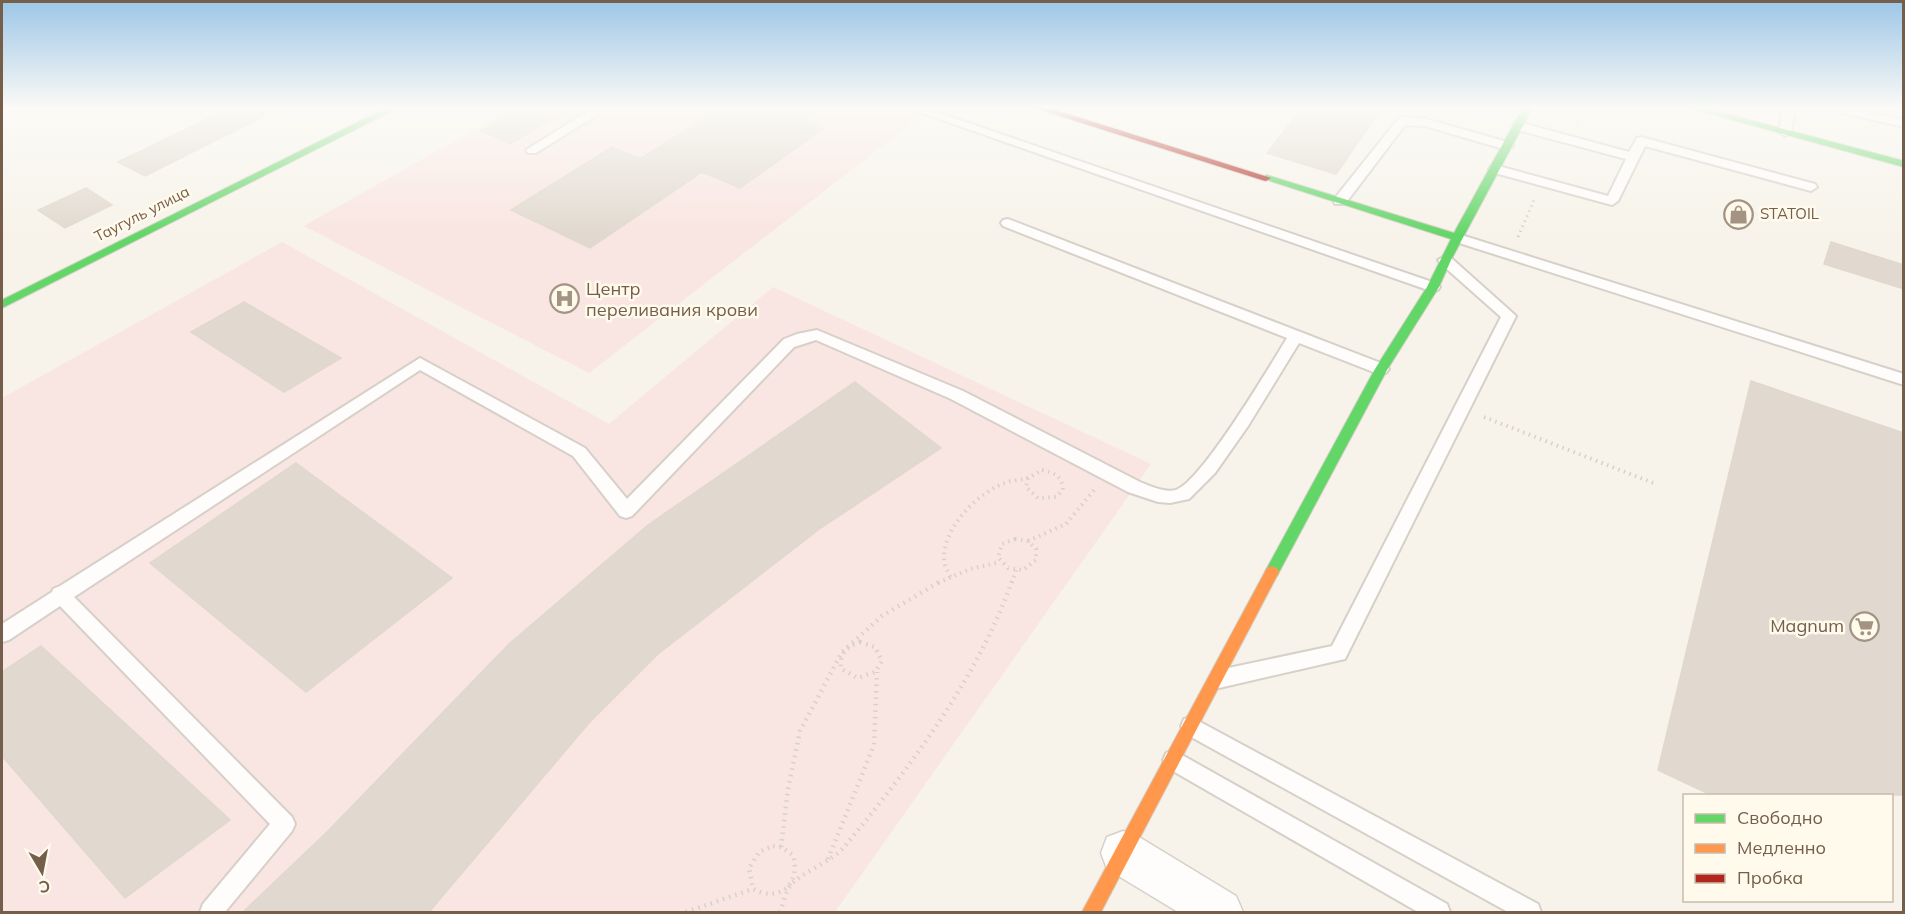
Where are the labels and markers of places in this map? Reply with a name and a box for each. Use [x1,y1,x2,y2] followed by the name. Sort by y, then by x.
[1723,198,1755,230] shop icon: STATOIL
[1760,204,1819,223] place label: STATOIL
[586,277,758,321] place label: Центр переливания крови
[549,283,581,315] hospital icon: Центр переливания крови
[1849,610,1881,642] supermarket icon: Magnum
[1770,614,1844,637] place label: Magnum

